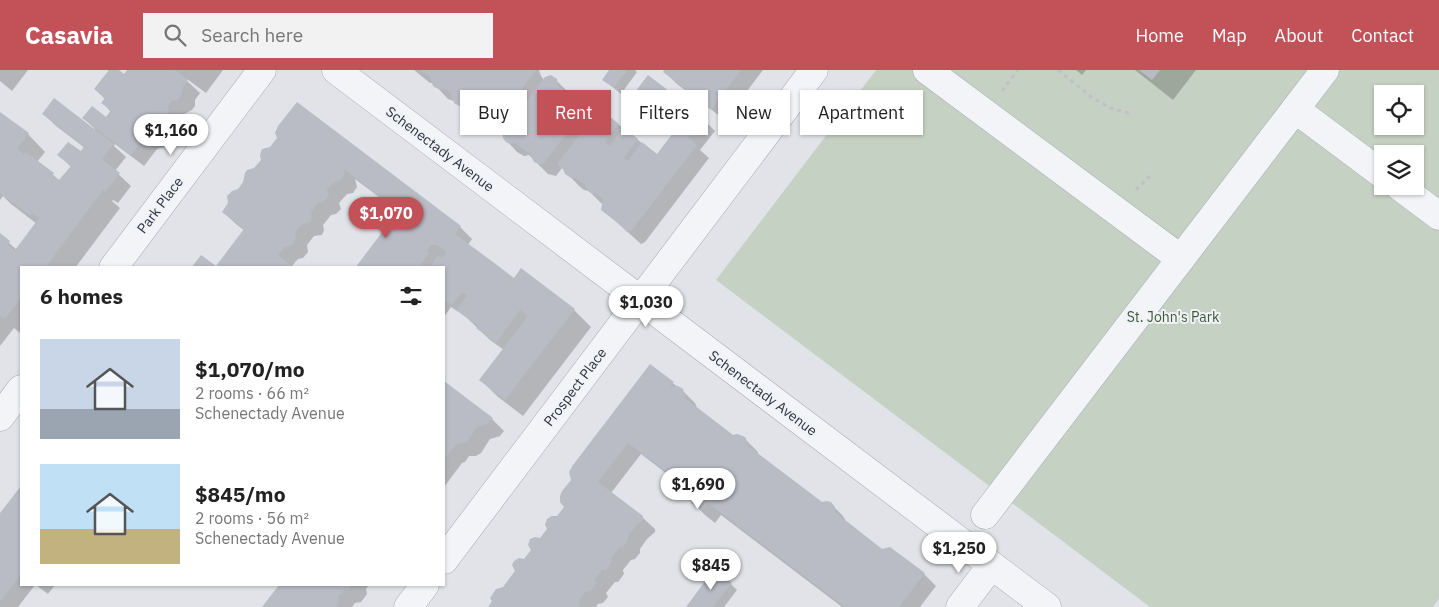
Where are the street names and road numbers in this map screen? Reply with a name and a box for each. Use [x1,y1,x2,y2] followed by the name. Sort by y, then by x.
[382,102,498,196] street label: Schenectady Avenue
[133,173,187,237] street label: Park Place
[540,344,611,430] street label: Prospect Place
[705,346,821,440] street label: Schenectady Avenue

